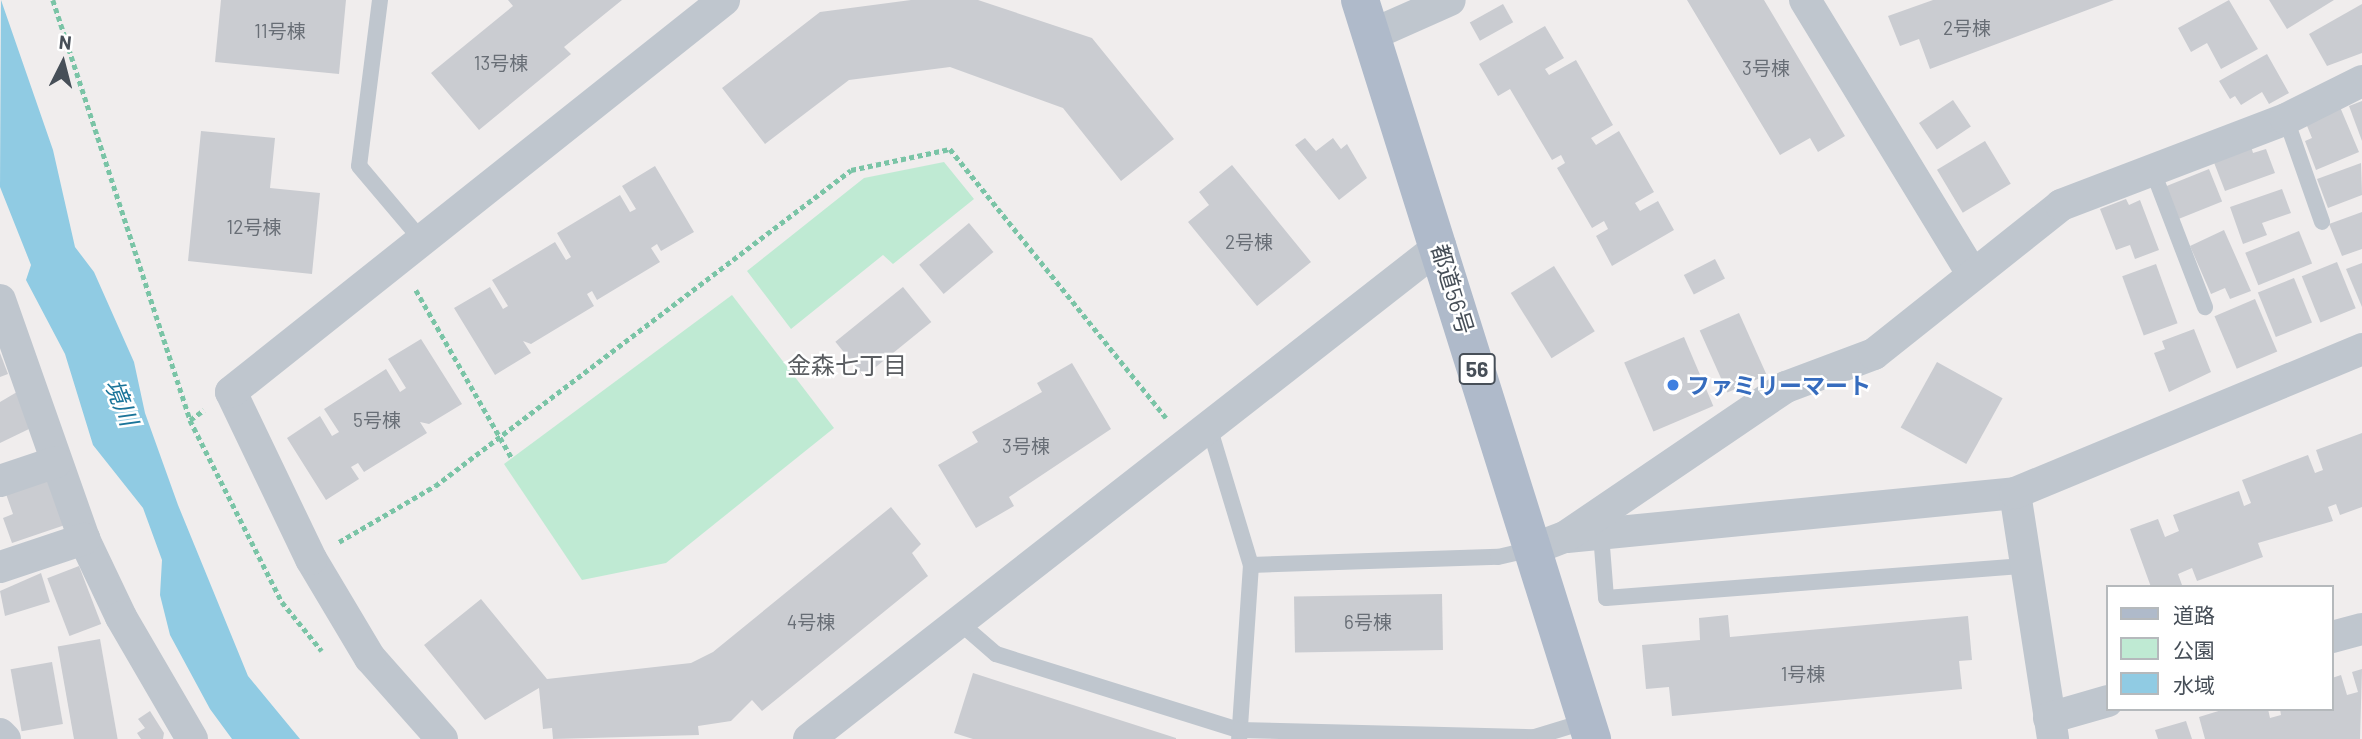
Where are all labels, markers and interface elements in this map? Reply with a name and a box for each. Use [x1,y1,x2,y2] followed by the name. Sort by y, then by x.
[1943,17,1991,39] house number: 2号棟
[254,20,306,42] house number: 11号棟
[28,28,98,98] north arrow
[58,30,73,54] text: N
[474,52,528,74] house number: 13号棟
[1742,57,1790,79] house number: 3号棟
[227,216,281,238] house number: 12号棟
[1225,231,1273,253] house number: 2号棟
[1426,241,1480,337] street label: 都道56号
[787,351,907,379] district label: 金森七丁目
[1458,352,1496,386] road number: 56
[1687,371,1871,399] place label: ファミリーマート
[100,374,144,430] water label: 境川
[1665,377,1681,393] marker: ファミリーマート
[353,409,401,431] house number: 5号棟
[1002,435,1050,457] house number: 3号棟
[2106,585,2334,711] legend
[2173,602,2215,627] text: 道路
[787,611,835,633] house number: 4号棟
[1344,611,1392,633] house number: 6号棟
[2173,637,2215,662] text: 公園
[1781,663,1825,685] house number: 1号棟
[2173,672,2215,697] text: 水域

